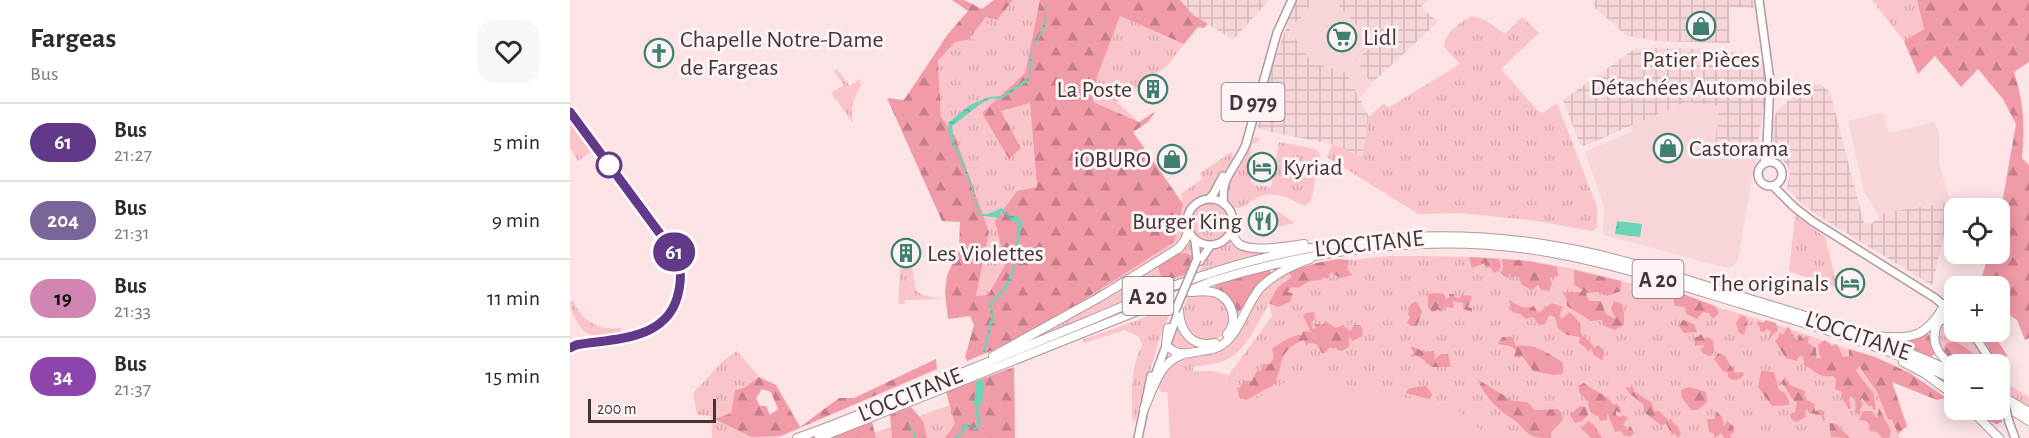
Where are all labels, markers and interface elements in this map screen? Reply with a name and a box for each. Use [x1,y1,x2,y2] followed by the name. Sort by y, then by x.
[1685,10,1717,42] shop icon: Patier Pièces Détachées Automobiles
[477,20,540,83] button: heart
[1326,21,1358,53] supermarket icon: Lidl
[30,25,116,53] text: Fargeas
[1363,26,1397,50] place label: Lidl
[680,28,884,80] place label: Chapelle Notre-Dame de Fargeas
[643,37,675,69] church icon: Chapelle Notre-Dame de Fargeas
[1590,48,1812,100] place label: Patier Pièces Détachées Automobiles
[30,64,58,84] text: Bus
[1137,73,1169,105] building icon: La Poste
[1056,78,1132,102] place label: La Poste
[1222,83,1284,121] road number: D 979
[114,119,147,141] text: Bus
[493,131,540,153] text: 5 min
[54,132,72,153] text: 61
[1652,132,1684,164] shop icon: Castorama
[1689,137,1789,161] place label: Castorama
[1156,143,1188,175] shop icon: iOBURO
[114,145,152,165] text: 21:27
[1074,148,1151,172] place label: iOBURO
[1246,151,1278,183] hotel icon: Kyriad
[596,152,622,178] unlabelled marker
[1283,156,1343,180] place label: Kyriad
[114,197,147,219] text: Bus
[1944,198,2010,420] map controls
[1944,198,2010,264] button: locate
[1247,205,1279,237] restaurant icon: Burger King
[492,209,540,231] text: 9 min
[47,210,79,231] text: 204
[1132,210,1242,234] place label: Burger King
[114,223,150,243] text: 21:31
[1313,226,1425,262] street label: L'OCCITANE
[647,232,701,272] line badge: 61
[890,237,922,269] building icon: Les Violettes
[665,242,683,263] text: 61
[927,242,1044,266] place label: Les Violettes
[1632,260,1684,298] road number: A 20
[1834,267,1866,299] hotel icon: The originals
[1709,272,1829,296] place label: The originals
[114,275,147,297] text: Bus
[1944,276,2010,342] button: +
[1122,277,1174,315] road number: A 20
[487,287,540,309] text: 11 min
[54,288,72,309] text: 19
[114,301,151,321] text: 21:33
[1802,307,1914,365] street label: L'OCCITANE
[114,353,147,375] text: Bus
[1944,354,2010,420] button: −
[855,363,966,427] street label: L'OCCITANE
[485,365,540,387] text: 15 min
[53,366,73,387] text: 34
[114,379,151,399] text: 21:37
[588,396,716,424] scale bar
[597,401,637,417] text: 200 m

